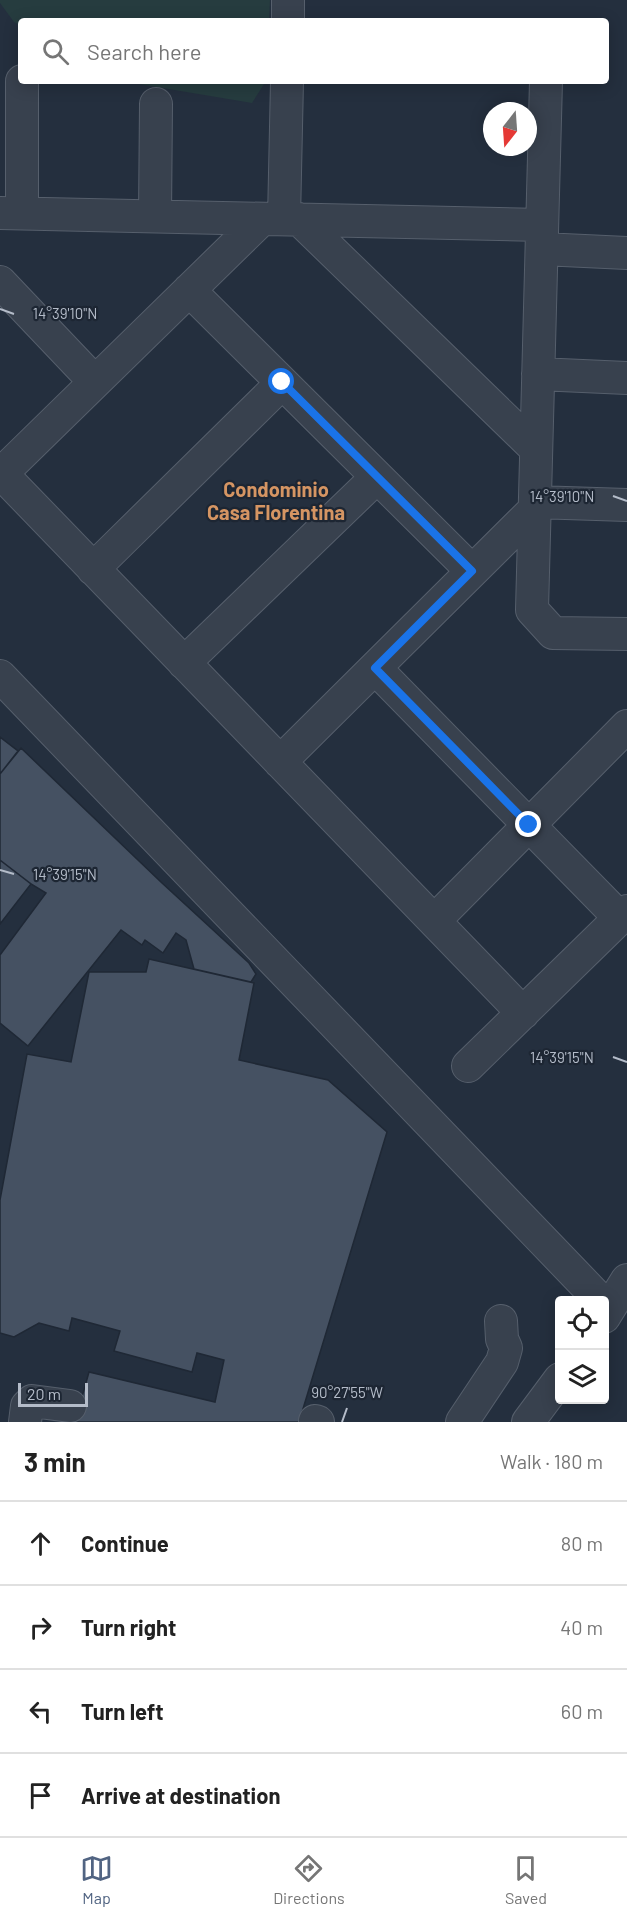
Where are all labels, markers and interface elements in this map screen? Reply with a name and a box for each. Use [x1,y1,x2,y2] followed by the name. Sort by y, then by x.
[18,18,609,84] search box
[39,35,72,68] icon: search
[87,38,201,64] text: Search here
[483,102,537,156] north arrow
[33,304,97,322] text: 14°39'10"N
[268,368,294,394] route start
[207,477,345,524] district label: Condominio Casa Florentina
[530,487,594,505] text: 14°39'10"N
[515,811,541,837] route end
[33,865,97,883] text: 14°39'15"N
[530,1048,594,1066] text: 14°39'15"N
[555,1296,609,1404] map controls
[555,1296,609,1350] button: locate
[555,1350,609,1404] button: layers
[18,1380,88,1408] scale bar
[311,1383,383,1401] text: 90°27'55"W
[27,1384,61,1403] text: 20 m
[24,1446,86,1477] text: 3 min
[500,1449,603,1473] text: Walk · 180 m
[24,1527,57,1560] icon: ahead
[81,1530,169,1556] text: Continue
[561,1531,603,1555] text: 80 m
[24,1611,57,1644] icon: right
[81,1614,176,1640] text: Turn right
[560,1615,603,1639] text: 40 m
[24,1695,57,1728] icon: left
[81,1698,164,1724] text: Turn left
[561,1699,603,1723] text: 60 m
[24,1779,57,1812] icon: arrive
[81,1782,280,1808] text: Arrive at destination
[80,1852,113,1907] tab: Map
[273,1852,345,1907] tab: Directions
[505,1852,547,1907] tab: Saved

